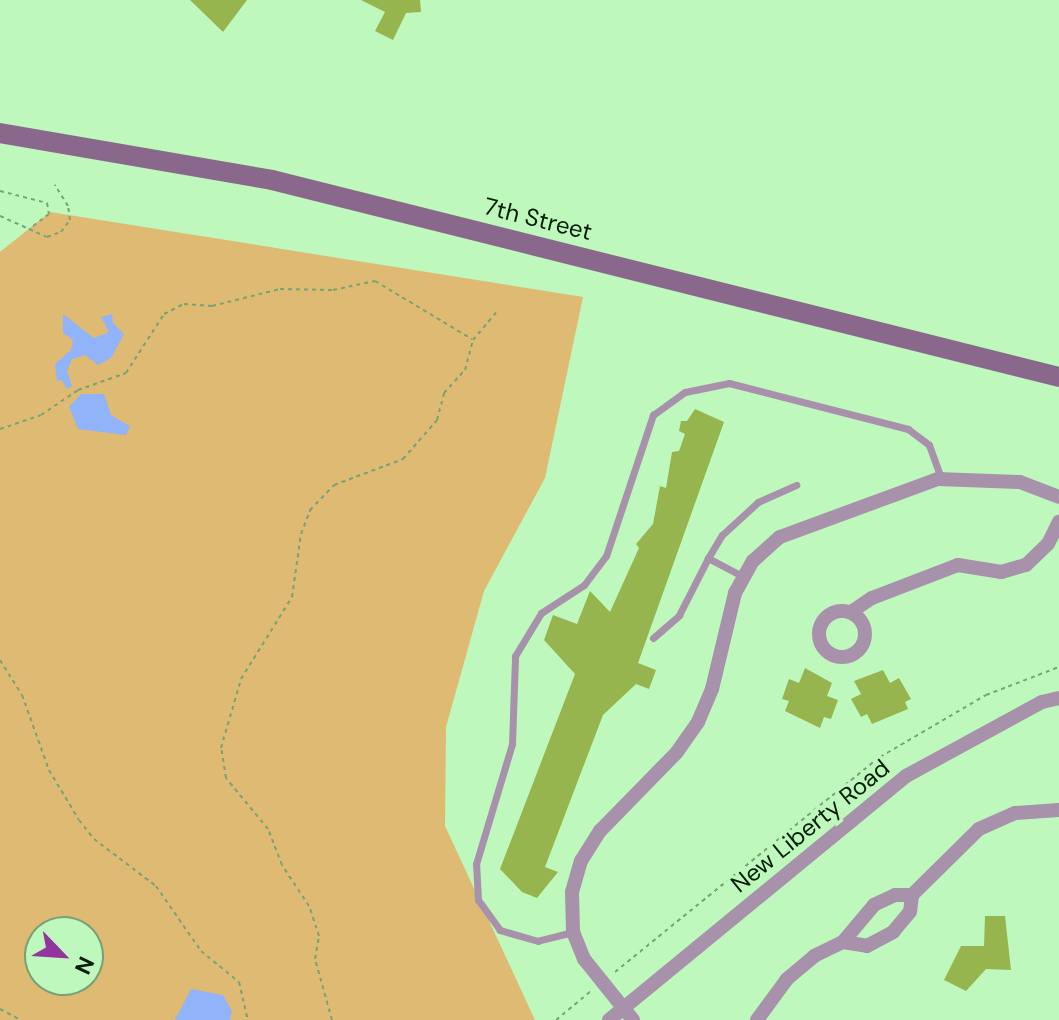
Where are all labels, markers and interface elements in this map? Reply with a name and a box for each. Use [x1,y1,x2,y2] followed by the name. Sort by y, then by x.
[481,192,595,246] street label: 7th Street
[725,753,895,899] street label: New Liberty Road
[24,916,104,996] north arrow
[68,952,101,979] text: N

